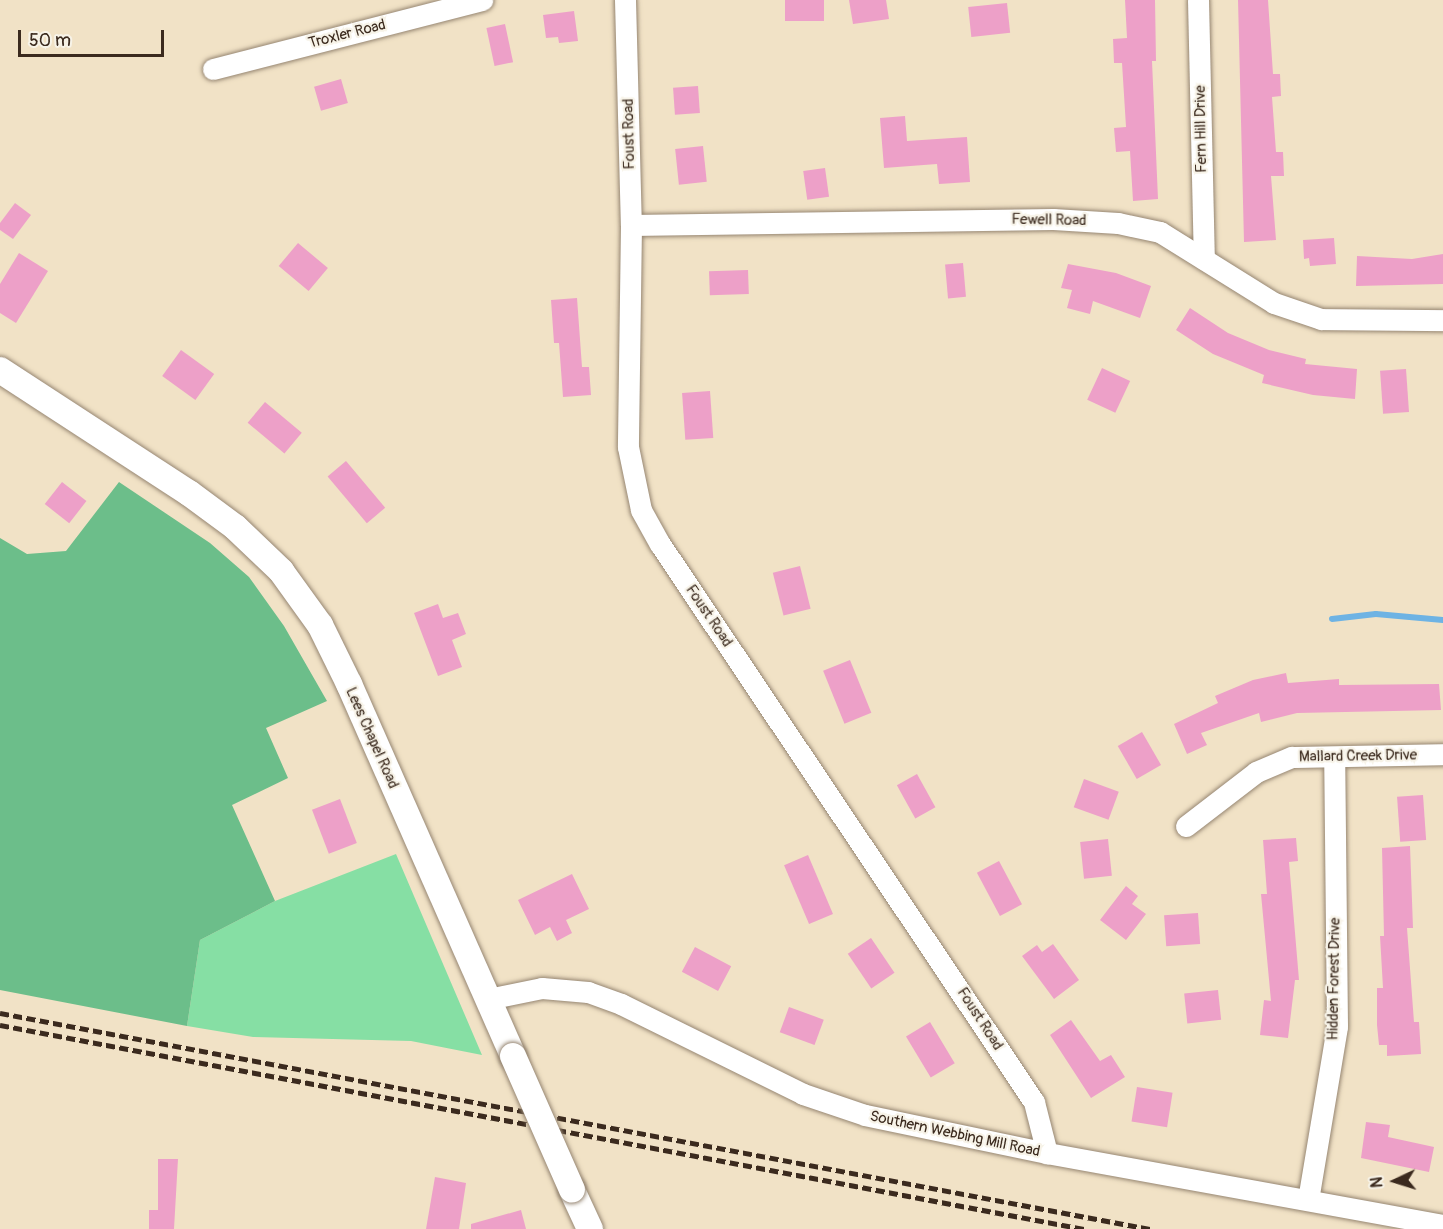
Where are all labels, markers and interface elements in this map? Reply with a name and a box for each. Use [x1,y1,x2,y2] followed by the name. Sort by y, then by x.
[307,16,387,52] street label: Troxler Road
[21,18,166,56] scale bar
[29,29,71,52] text: 50 m
[1191,85,1211,173] street label: Fern Hill Drive
[619,98,639,170] street label: Foust Road
[1011,210,1087,230] street label: Fewell Road
[682,582,736,650] street label: Foust Road
[342,685,402,791] street label: Lees Chapel Road
[1299,746,1417,766] street label: Mallard Creek Drive
[1324,918,1344,1040] street label: Hidden Forest Drive
[953,984,1007,1054] street label: Foust Road
[868,1107,1042,1161] street label: Southern Webbing Mill Road
[1365,1151,1425,1211] north arrow
[1367,1176,1387,1188] text: N

